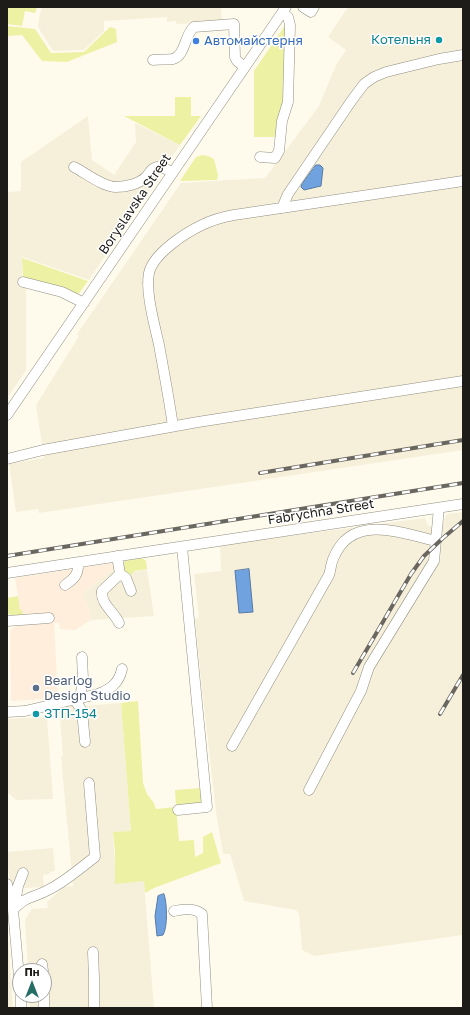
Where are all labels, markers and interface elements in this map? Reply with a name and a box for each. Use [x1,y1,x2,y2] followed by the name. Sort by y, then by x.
[371,32,431,48] place label: Котельня
[204,33,303,49] place label: Автомайстерня
[434,35,444,45] marker: Котельня
[191,36,201,46] marker: Автомайстерня
[96,151,174,257] street label: Boryslavska Street
[267,496,375,528] street label: Fabrychna Street
[44,673,131,704] place label: Bearlog Design Studio
[31,683,41,693] marker: Bearlog Design Studio
[44,706,97,722] place label: ЗТП-154
[31,709,41,719] marker: ЗТП-154
[12,963,52,1003] north arrow
[25,965,39,978] text: Пн

